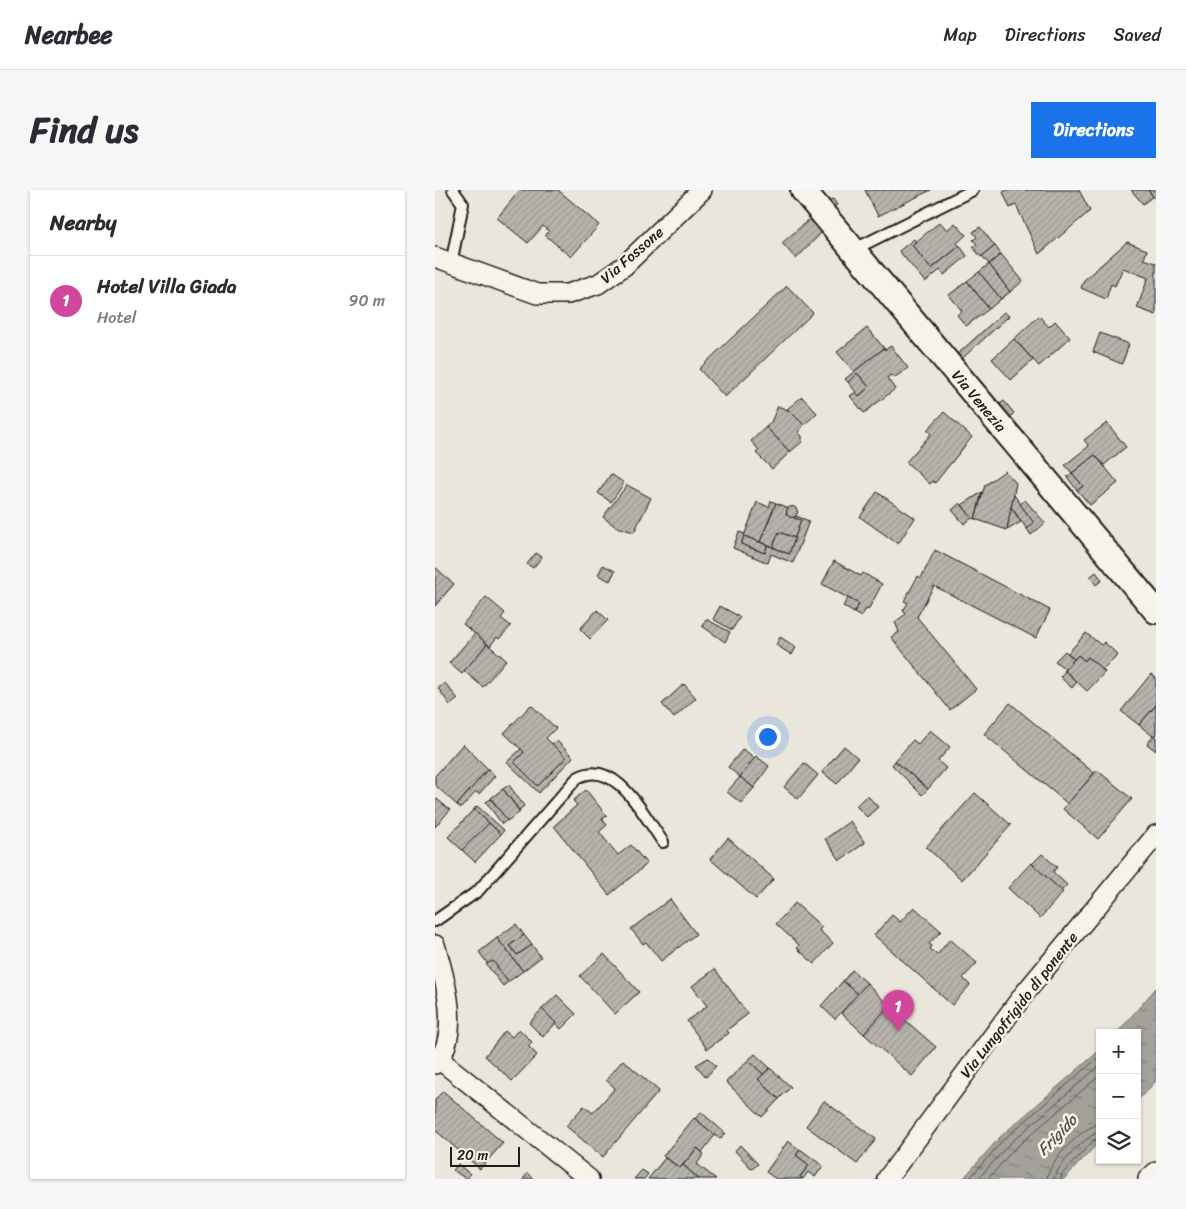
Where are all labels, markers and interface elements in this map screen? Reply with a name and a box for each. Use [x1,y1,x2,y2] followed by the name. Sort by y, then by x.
[25,14,113,56] text: Nearbee
[944,19,977,51] text: Map
[1005,19,1086,51] text: Directions
[1114,19,1161,51] text: Saved
[30,99,138,161] text: Find us
[1031,102,1156,158] button: Directions
[50,204,116,242] text: Nearby
[594,220,670,290] street label: Via Fossone
[97,270,237,303] text: Hotel Villa Giada
[63,286,69,315] text: 1
[349,286,385,315] text: 90 m
[97,303,136,332] text: Hotel
[945,364,1013,439] street label: Via Venezia
[755,724,781,750] your location
[953,926,1085,1084] street label: Via Lungofrigido di ponente
[882,990,914,1031] pin: 1
[1096,1029,1141,1164] map controls
[1096,1029,1141,1074] button: +
[1096,1074,1141,1119] button: −
[1030,1107,1085,1163] water label: Frigido
[1096,1119,1141,1164] button: layers
[457,1143,488,1168] text: 20 m
[450,1144,520,1167] scale bar

